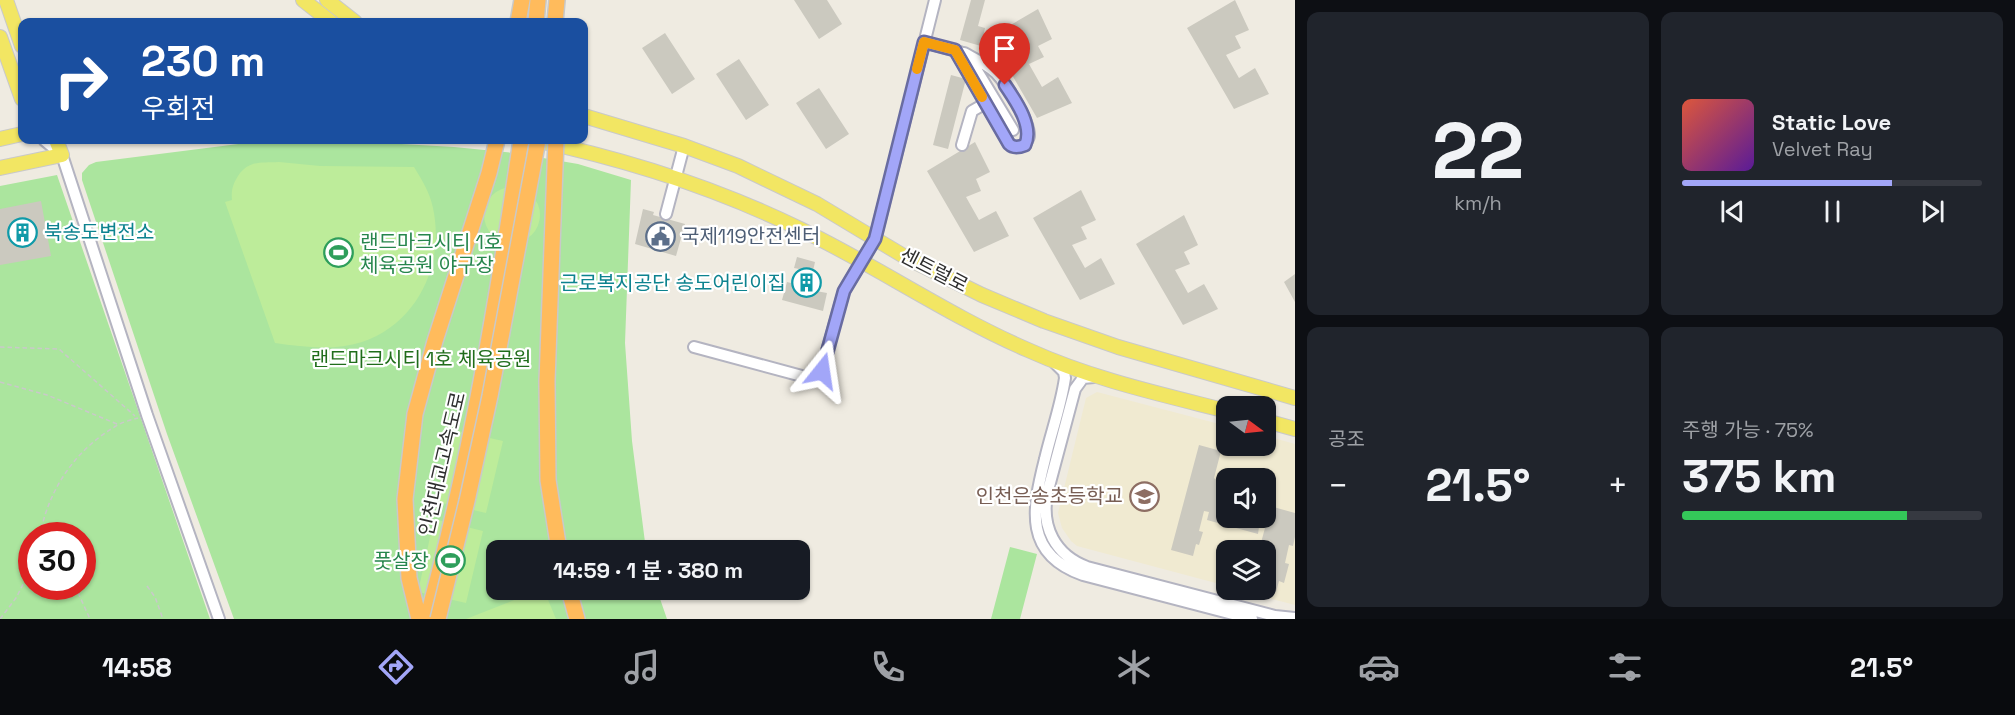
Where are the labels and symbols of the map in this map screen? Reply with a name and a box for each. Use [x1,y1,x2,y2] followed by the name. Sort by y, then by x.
[979,23,1030,85] pin
[7,216,39,248] building icon: 북송도변전소
[44,219,154,245] place label: 북송도변전소
[644,220,676,252] public building icon: 국제119안전센터
[681,223,820,249] place label: 국제119안전센터
[360,229,502,278] place label: 랜드마크시티 1호 체육공원 야구장
[323,237,355,269] sports icon: 랜드마크시티 1호 체육공원 야구장
[895,242,973,298] street label: 센트럴로
[791,267,823,299] building icon: 근로복지공단 송도어린이집
[560,270,786,296] place label: 근로복지공단 송도어린이집
[790,339,854,403] position arrow
[310,346,532,372] park label: 랜드마크시티 1호 체육공원
[413,389,471,539] street label: 인천대교고속도로
[1216,396,1276,456] north arrow
[1128,480,1160,512] school or university icon: 인천은송초등학교
[976,483,1123,509] place label: 인천은송초등학교
[18,522,96,600] speed limit sign: 30
[434,545,466,577] sports icon: 풋살장
[374,548,429,574] place label: 풋살장

